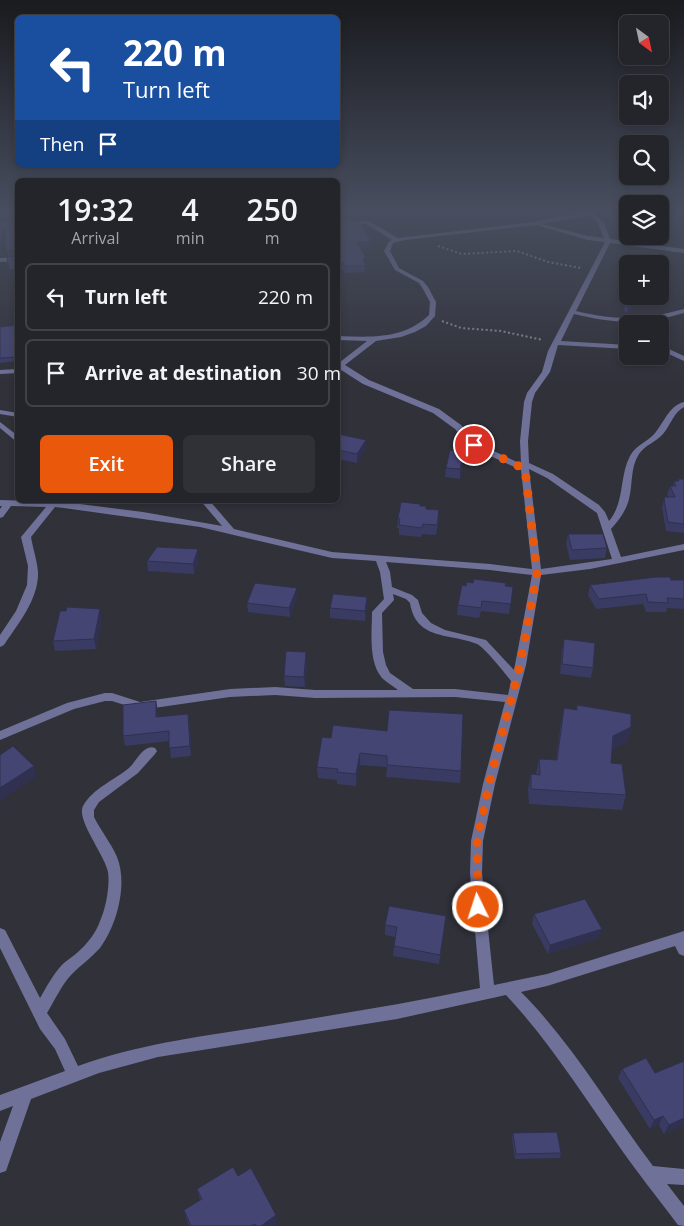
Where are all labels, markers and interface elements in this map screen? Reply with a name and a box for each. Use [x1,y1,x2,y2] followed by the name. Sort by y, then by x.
[619,15,669,65] north arrow
[619,15,669,365] map controls
[123,29,227,76] text: 220 m
[40,35,105,100] icon: left
[123,74,210,104] text: Turn left
[619,75,669,125] button: sound
[94,130,122,158] icon: arrive
[40,131,84,157] text: Then
[619,135,669,185] button: search
[57,189,134,230] text: 19:32
[182,189,199,230] text: 4
[247,189,298,230] text: 250
[619,195,669,245] button: layers
[71,227,120,249] text: Arrival
[176,227,205,249] text: min
[265,227,280,249] text: m
[619,255,669,305] button: +
[42,283,70,311] icon: left
[85,284,167,310] text: Turn left
[258,284,313,310] text: 220 m
[619,315,669,365] button: −
[42,359,70,387] icon: arrive
[85,360,282,386] text: Arrive at destination
[297,360,341,386] text: 30 m
[453,424,495,466] pin
[460,431,488,459] icon: arrive
[40,435,173,493] button: Exit
[183,435,315,493] button: Share
[451,880,503,932] position arrow

